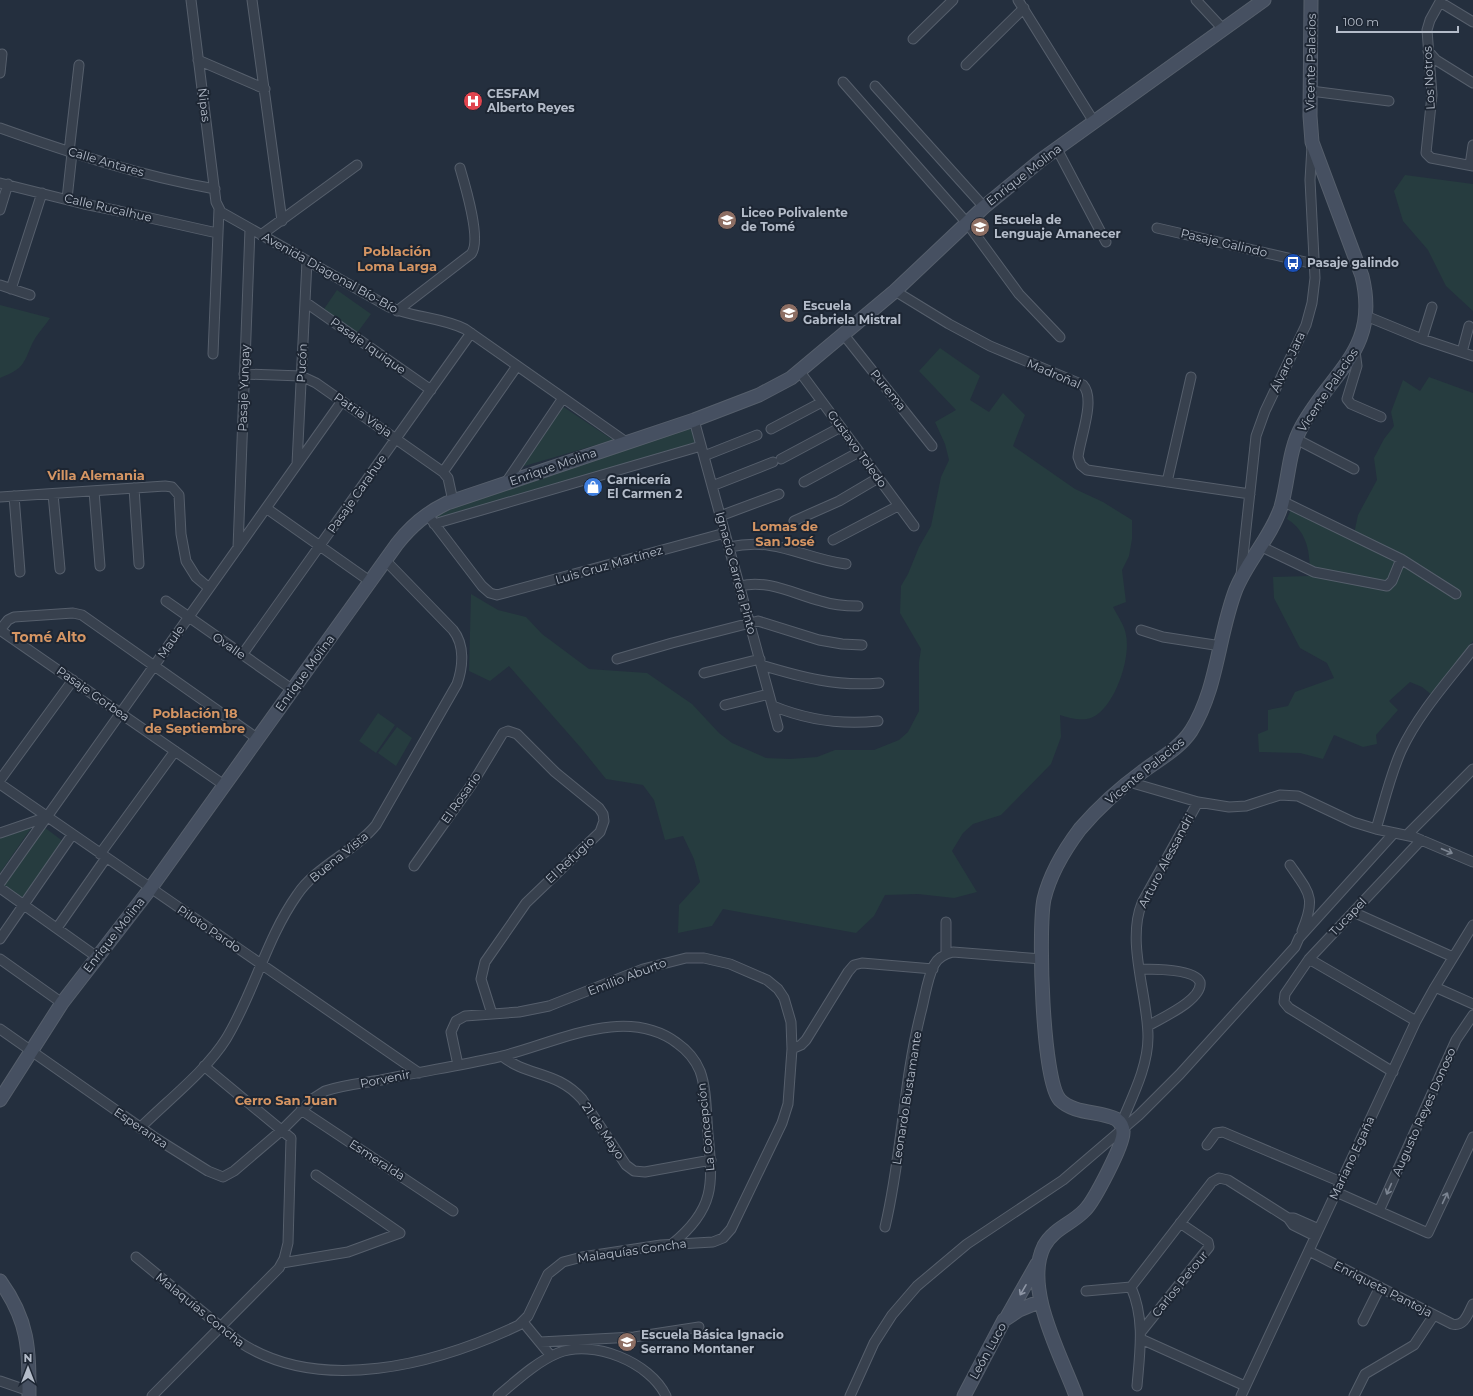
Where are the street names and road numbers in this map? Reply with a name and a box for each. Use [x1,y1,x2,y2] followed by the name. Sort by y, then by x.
[1302,13,1319,111] street label: Vicente Palacios
[1419,46,1438,110] street label: Los Notros
[195,87,214,123] street label: Ñipas
[983,141,1064,209] street label: Enrique Molina
[66,143,146,180] street label: Calle Antares
[63,190,153,225] street label: Calle Rucalhue
[1179,225,1269,260] street label: Pasaje Galindo
[260,229,401,316] street label: Avenida Diagonal Bío-Bío
[328,314,409,377] street label: Pasaje Iquique
[1267,329,1308,394] street label: Álvaro Jara
[293,343,310,383] street label: Pucón
[234,344,253,432] street label: Pasaje Yungay
[1294,345,1361,434] street label: Vicente Palacios
[1025,355,1083,392] street label: Madroñal
[867,366,909,413] street label: Purema
[331,389,395,440] street label: Patria Vieja
[824,407,890,490] street label: Gustavo Toledo
[507,445,598,488] street label: Enrique Molina
[324,452,389,536] street label: Pasaje Carahue
[713,510,760,636] street label: Ignacio Carrera Pinto
[553,542,664,587] street label: Luis Cruz Martínez
[154,622,187,661] street label: Maule
[210,629,249,662] street label: Ovalle
[272,631,337,714] street label: Enrique Molina
[54,663,133,724] street label: Pasaje Gorbea
[1102,734,1187,807] street label: Vicente Palacios
[438,769,484,826] street label: El Rosario
[1135,811,1197,910] street label: Arturo Alessandri
[306,828,371,885] street label: Buena Vista
[542,833,597,886] street label: El Refugio
[80,894,148,975] street label: Enrique Molina
[1326,894,1369,939] street label: Tucapel
[175,902,244,955] street label: Piloto Pardo
[585,955,668,998] street label: Emilio Aburto
[889,1030,924,1166] street label: Leonardo Bustamante
[1388,1045,1459,1178] street label: Augusto Reyes Donoso
[359,1066,411,1091] street label: Porvenir
[693,1082,718,1172] street label: La Concepción
[579,1100,628,1162] street label: 21 de Mayo
[111,1104,171,1151] street label: Esperanza
[1326,1113,1378,1202] street label: Mariano Egaña
[347,1136,408,1183] street label: Esmeralda
[576,1235,687,1266] street label: Malaquías Concha
[1148,1247,1211,1320] street label: Carlos Petour
[1331,1257,1435,1320] street label: Enriqueta Pantoja
[153,1269,248,1350] street label: Malaquías Concha
[966,1320,1009,1382] street label: León Luco

